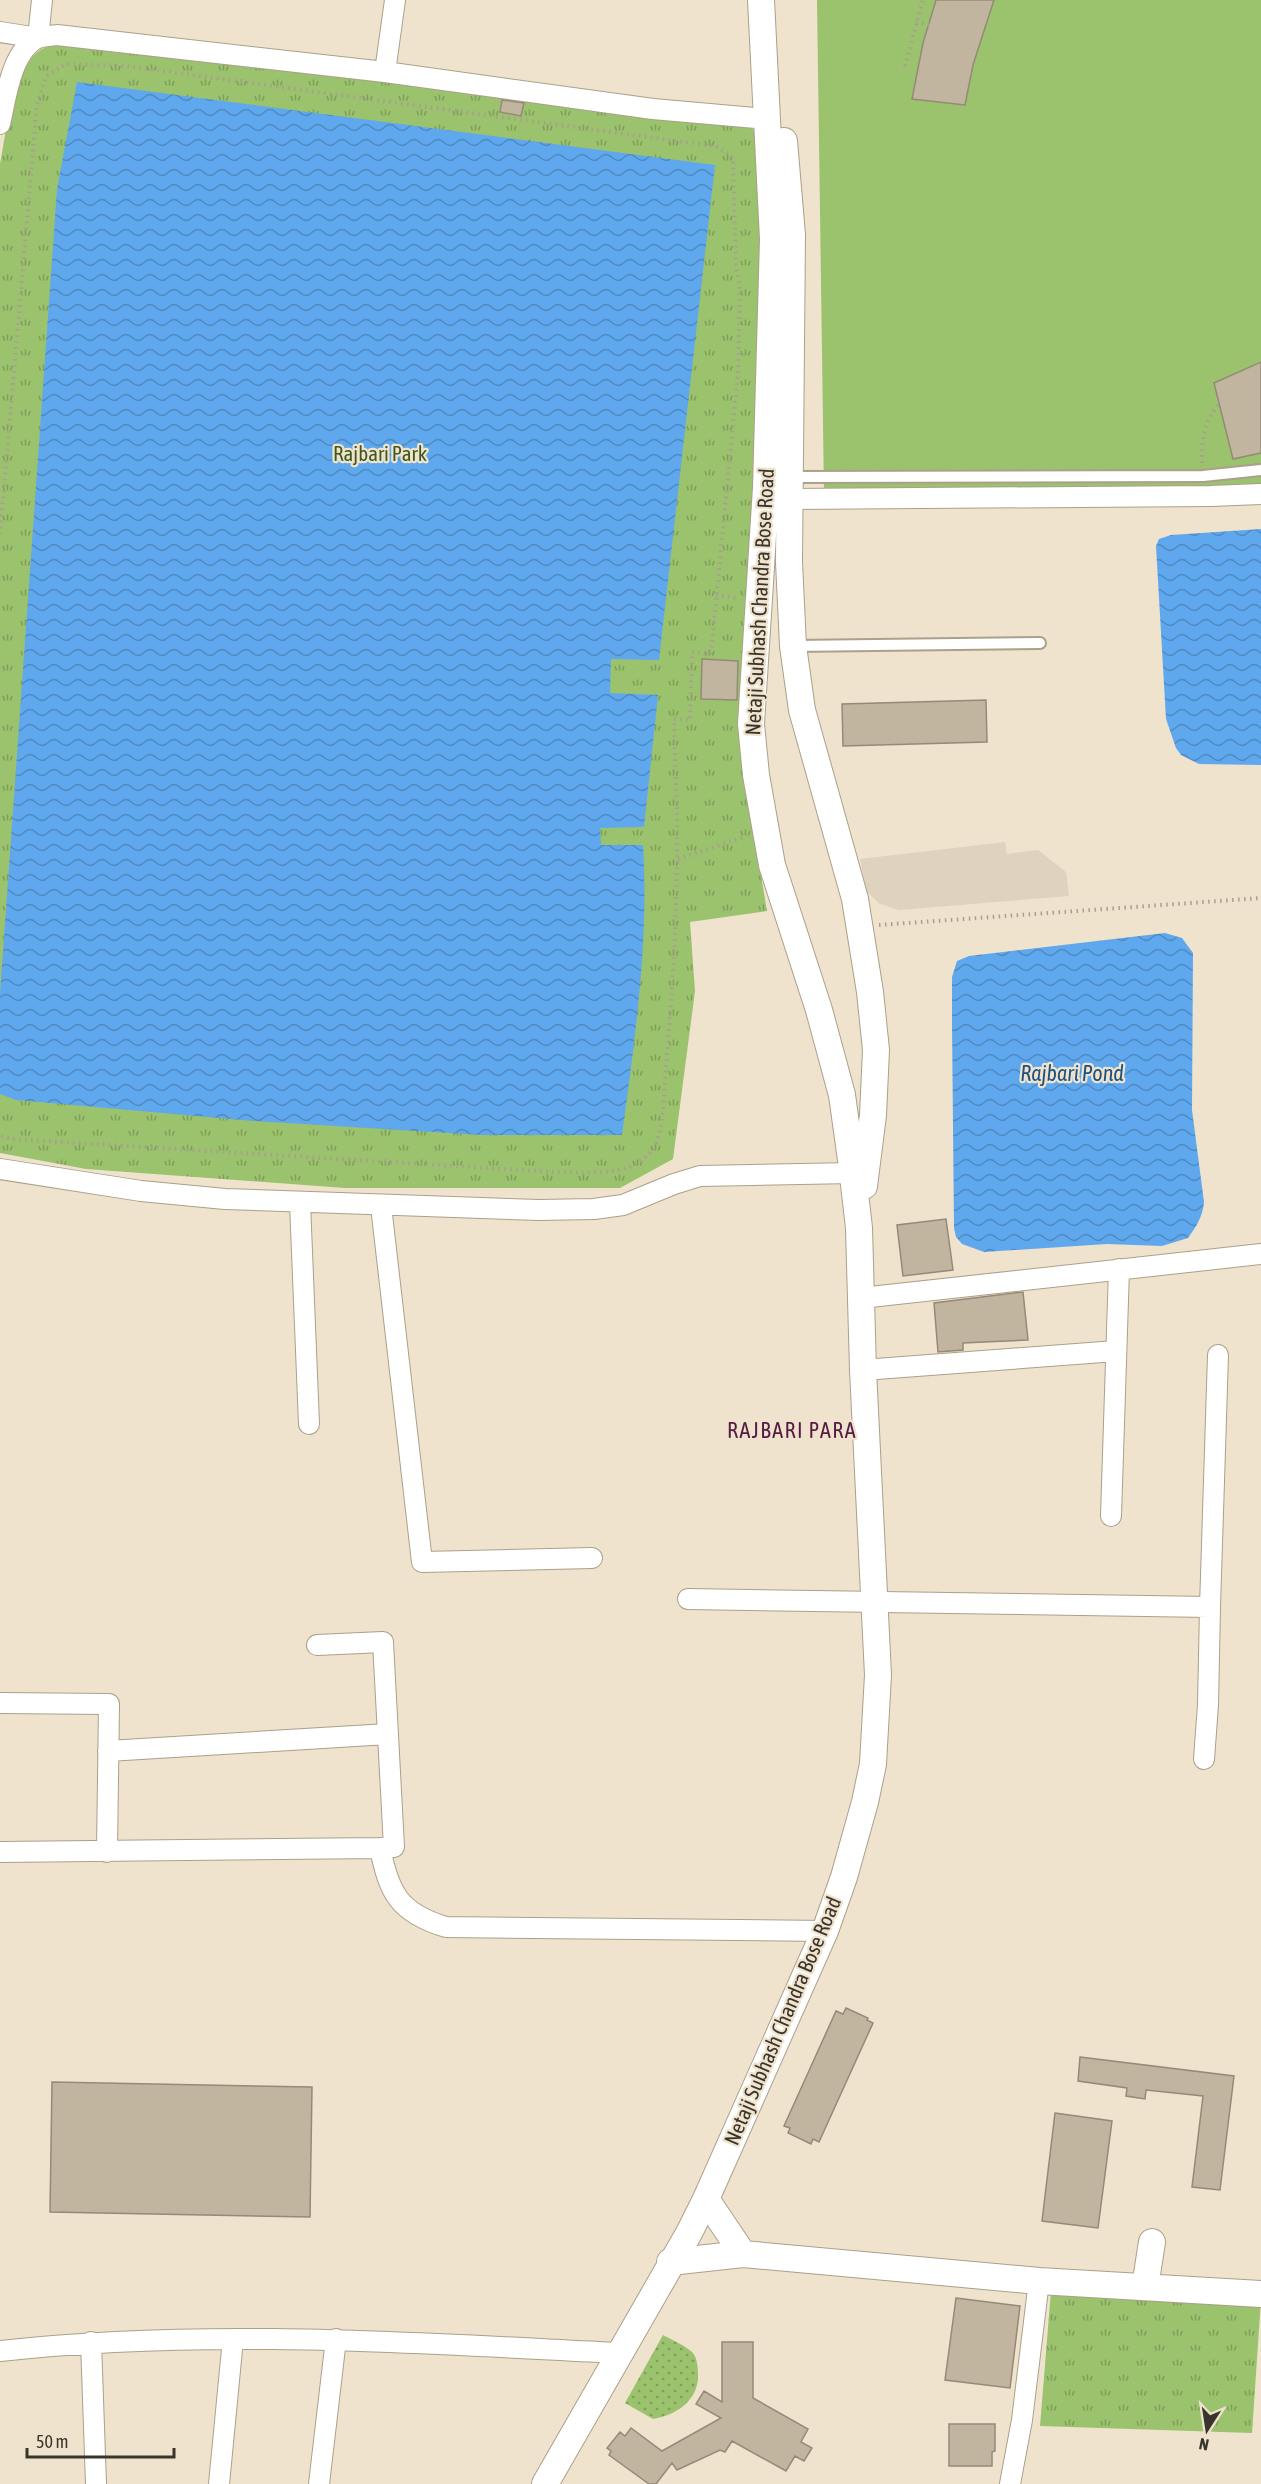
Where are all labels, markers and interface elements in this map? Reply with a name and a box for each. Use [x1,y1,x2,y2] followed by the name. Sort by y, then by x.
[333,441,427,465] park label: Rajbari Park
[740,468,778,736] street label: Netaji Subhash Chandra Bose Road
[1020,1060,1124,1086] water label: Rajbari Pond
[727,1417,857,1443] district label: RAJBARI PARA
[719,1893,845,2148] street label: Netaji Subhash Chandra Bose Road
[1177,2400,1237,2460] north arrow
[27,2421,174,2459] scale bar
[36,2431,68,2452] text: 50 m
[1197,2435,1210,2454] text: N

